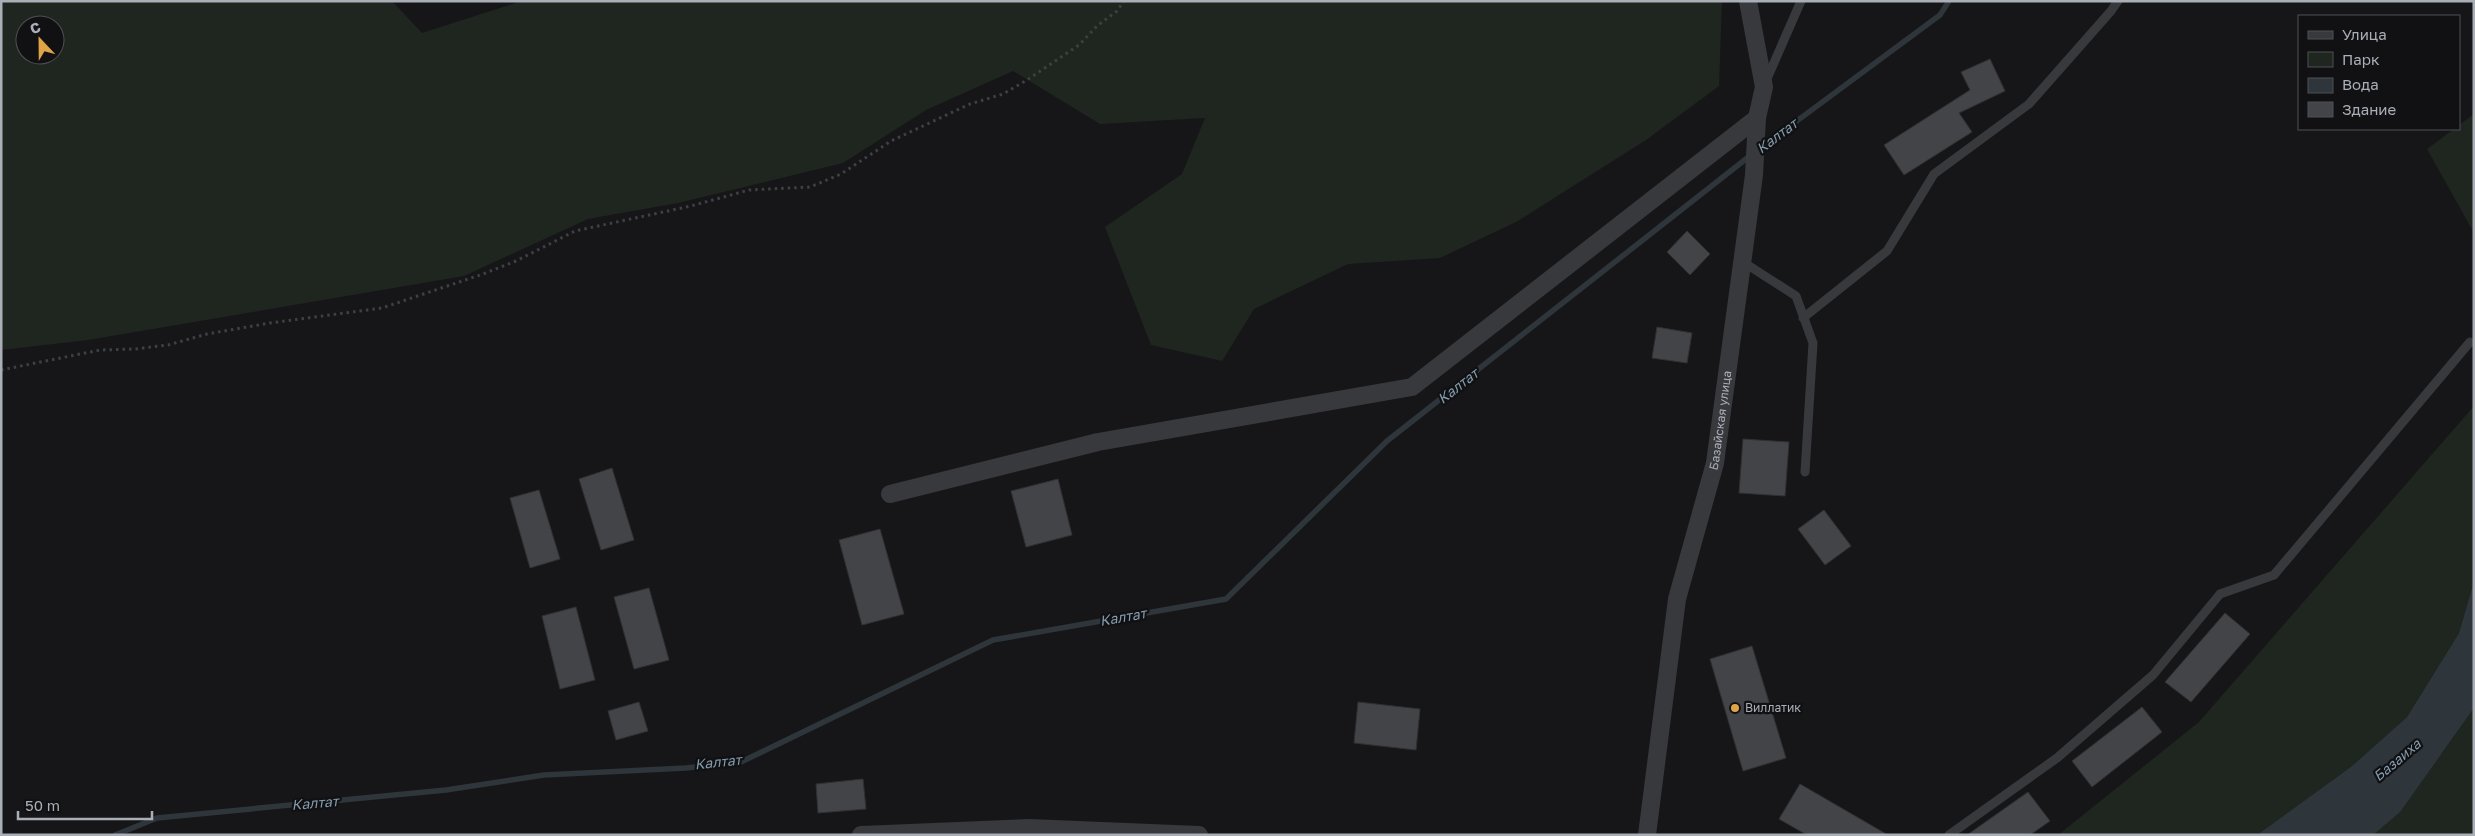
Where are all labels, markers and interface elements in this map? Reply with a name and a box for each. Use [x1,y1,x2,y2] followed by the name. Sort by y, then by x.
[15,15,65,65] north arrow
[2298,15,2460,130] legend
[27,18,43,37] text: С
[2342,25,2387,43] text: Улица
[2342,50,2380,68] text: Парк
[2342,75,2379,93] text: Вода
[2342,100,2396,118] text: Здание
[1753,113,1802,157] water label: Калтат
[1434,363,1483,407] water label: Калтат
[1705,370,1734,472] street label: Базайская улица
[1098,604,1150,629] water label: Калтат
[1745,700,1801,715] place label: Виллатик
[1729,702,1741,714] marker: Виллатик
[2370,734,2425,784] water label: Базаиха
[694,750,744,772] water label: Калтат
[18,788,151,820] scale bar
[291,792,341,813] water label: Калтат
[25,796,60,814] text: 50 m

